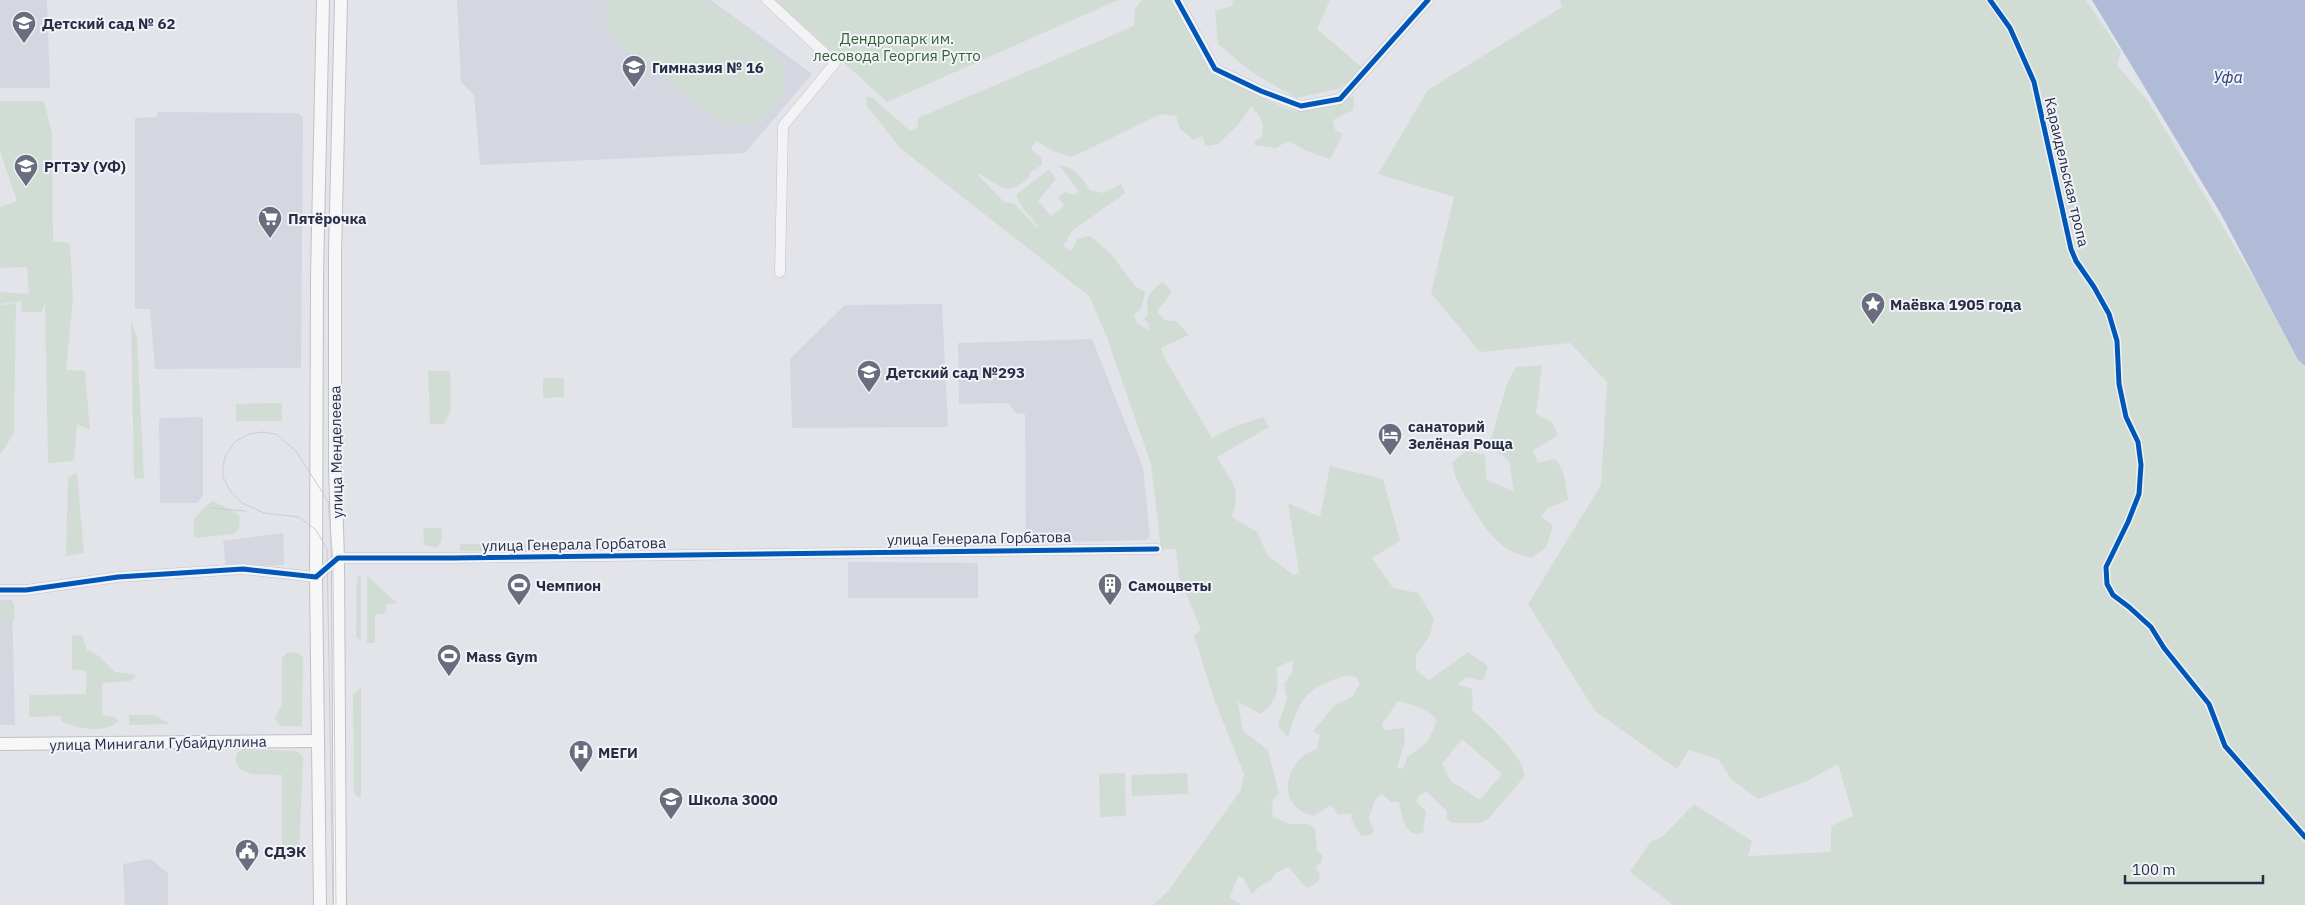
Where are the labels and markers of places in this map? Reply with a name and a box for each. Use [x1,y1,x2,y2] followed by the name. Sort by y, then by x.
[11,10,37,44] school or university icon: Детский сад № 62
[42,14,175,33] place label: Детский сад № 62
[621,54,647,88] school or university icon: Гимназия № 16
[652,58,764,77] place label: Гимназия № 16
[13,153,39,187] school or university icon: РГТЭУ (УФ)
[44,157,126,176] place label: РГТЭУ (УФ)
[257,205,283,239] supermarket icon: Пятёрочка
[288,209,367,228] place label: Пятёрочка
[1860,291,1886,325] place icon: Маёвка 1905 года
[1890,295,2022,314] place label: Маёвка 1905 года
[856,359,882,393] school or university icon: Детский сад №293
[886,363,1025,382] place label: Детский сад №293
[1408,417,1513,453] place label: санаторий Зелёная Роща
[1377,422,1403,456] hotel icon: санаторий Зелёная Роща
[506,572,532,606] sports icon: Чемпион
[1097,572,1123,606] building icon: Самоцветы
[536,576,601,595] place label: Чемпион
[1128,576,1212,595] place label: Самоцветы
[436,643,462,677] sports icon: Mass Gym
[466,647,538,666] place label: Mass Gym
[568,739,594,773] hospital icon: МЕГИ
[598,743,638,762] place label: МЕГИ
[658,786,684,820] school or university icon: Школа 3000
[688,790,778,809] place label: Школа 3000
[234,838,260,872] public building icon: СДЭК
[264,842,306,861] place label: СДЭК

